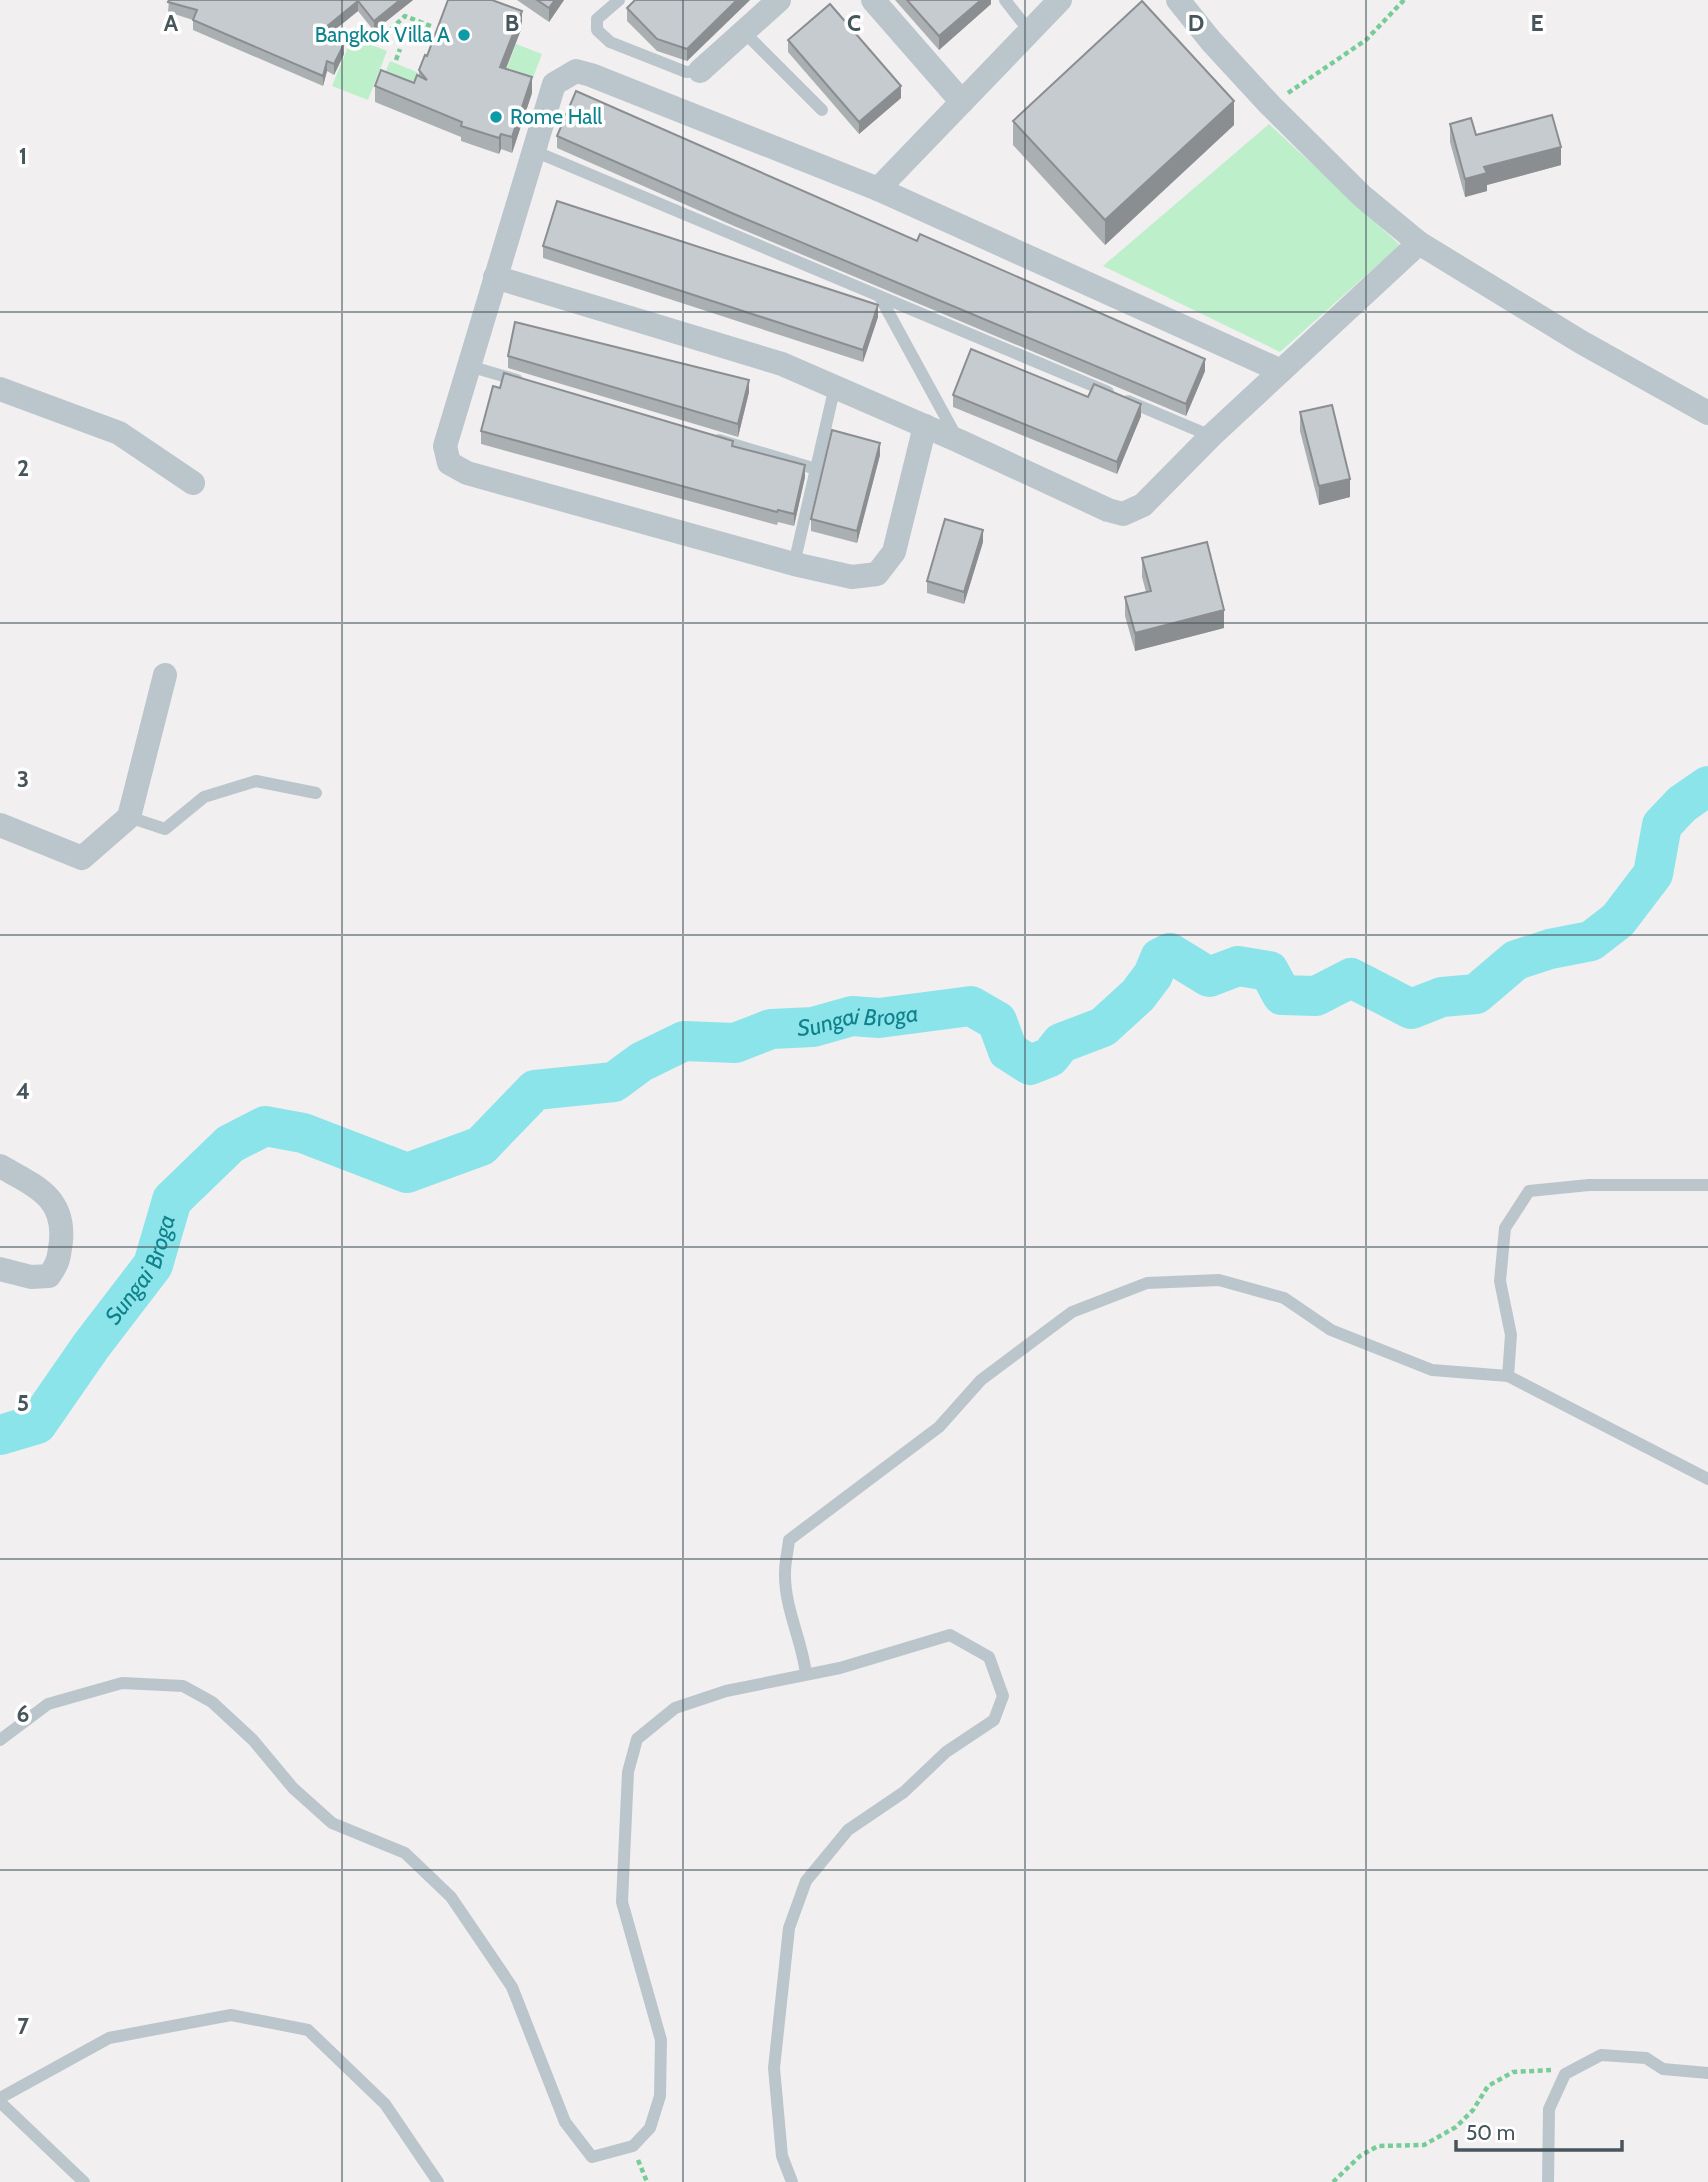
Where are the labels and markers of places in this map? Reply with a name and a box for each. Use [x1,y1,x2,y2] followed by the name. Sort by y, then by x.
[315,22,450,47] place label: Bangkok Villa A
[456,27,472,43] marker: Bangkok Villa A
[510,104,602,129] place label: Rome Hall
[488,109,504,125] marker: Rome Hall

